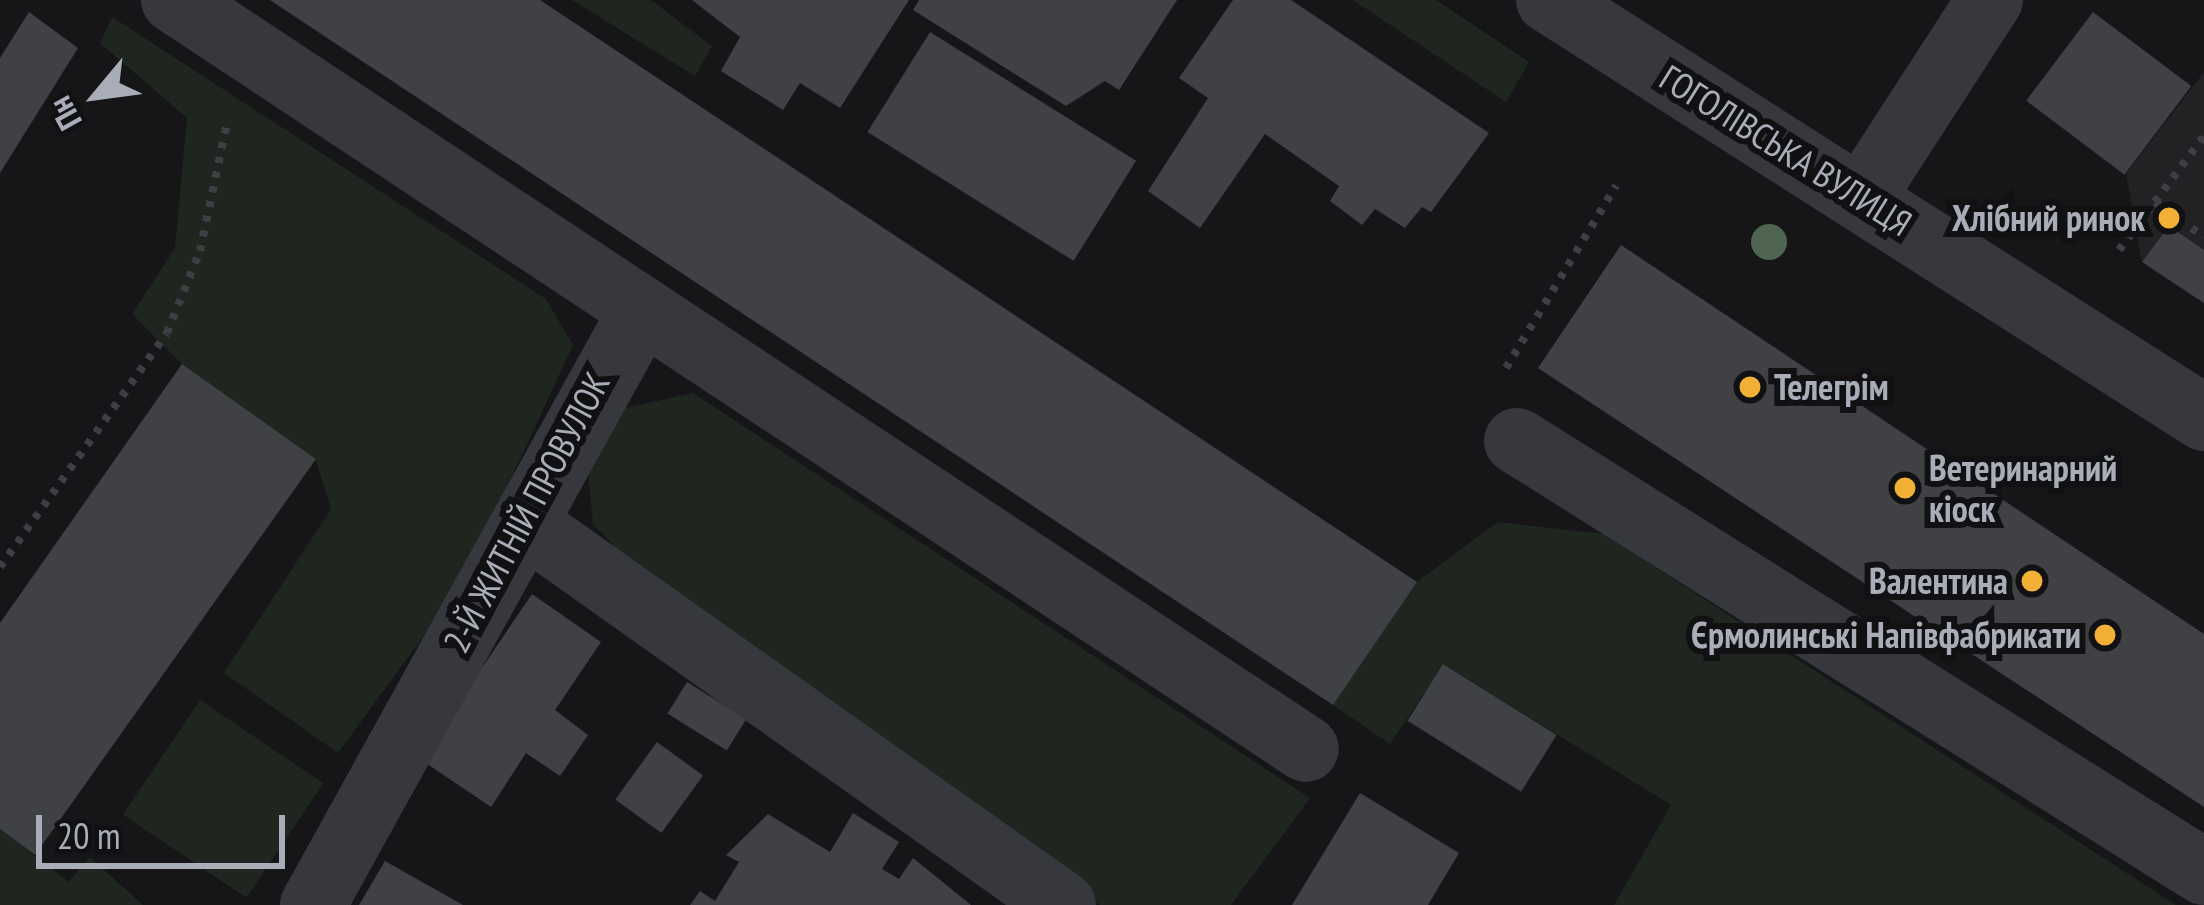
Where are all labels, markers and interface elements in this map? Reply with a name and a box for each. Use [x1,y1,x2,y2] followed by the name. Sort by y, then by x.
[36,36,156,156] north arrow
[1652,55,1920,245] street label: ГОГОЛІВСЬКА ВУЛИЦЯ
[38,89,91,138] text: Пн
[1952,196,2145,240] place label: Хлібний ринок
[2156,205,2182,231] marker: Хлібний ринок
[434,365,618,659] street label: 2-Й ЖИТНІЙ ПРОВУЛОК
[1774,365,1889,409] place label: Телегрім
[1737,374,1763,400] marker: Телегрім
[1929,445,2117,530] place label: Ветеринарний кіоск
[1892,475,1918,501] marker: Ветеринарний кіоск
[1869,559,2008,603] place label: Валентина
[2019,568,2045,594] marker: Валентина
[1691,613,2081,657] place label: Єрмолинські Напівфабрикати
[2092,622,2118,648] marker: Єрмолинські Напівфабрикати
[42,791,291,865] scale bar
[57,812,120,859] text: 20 m

